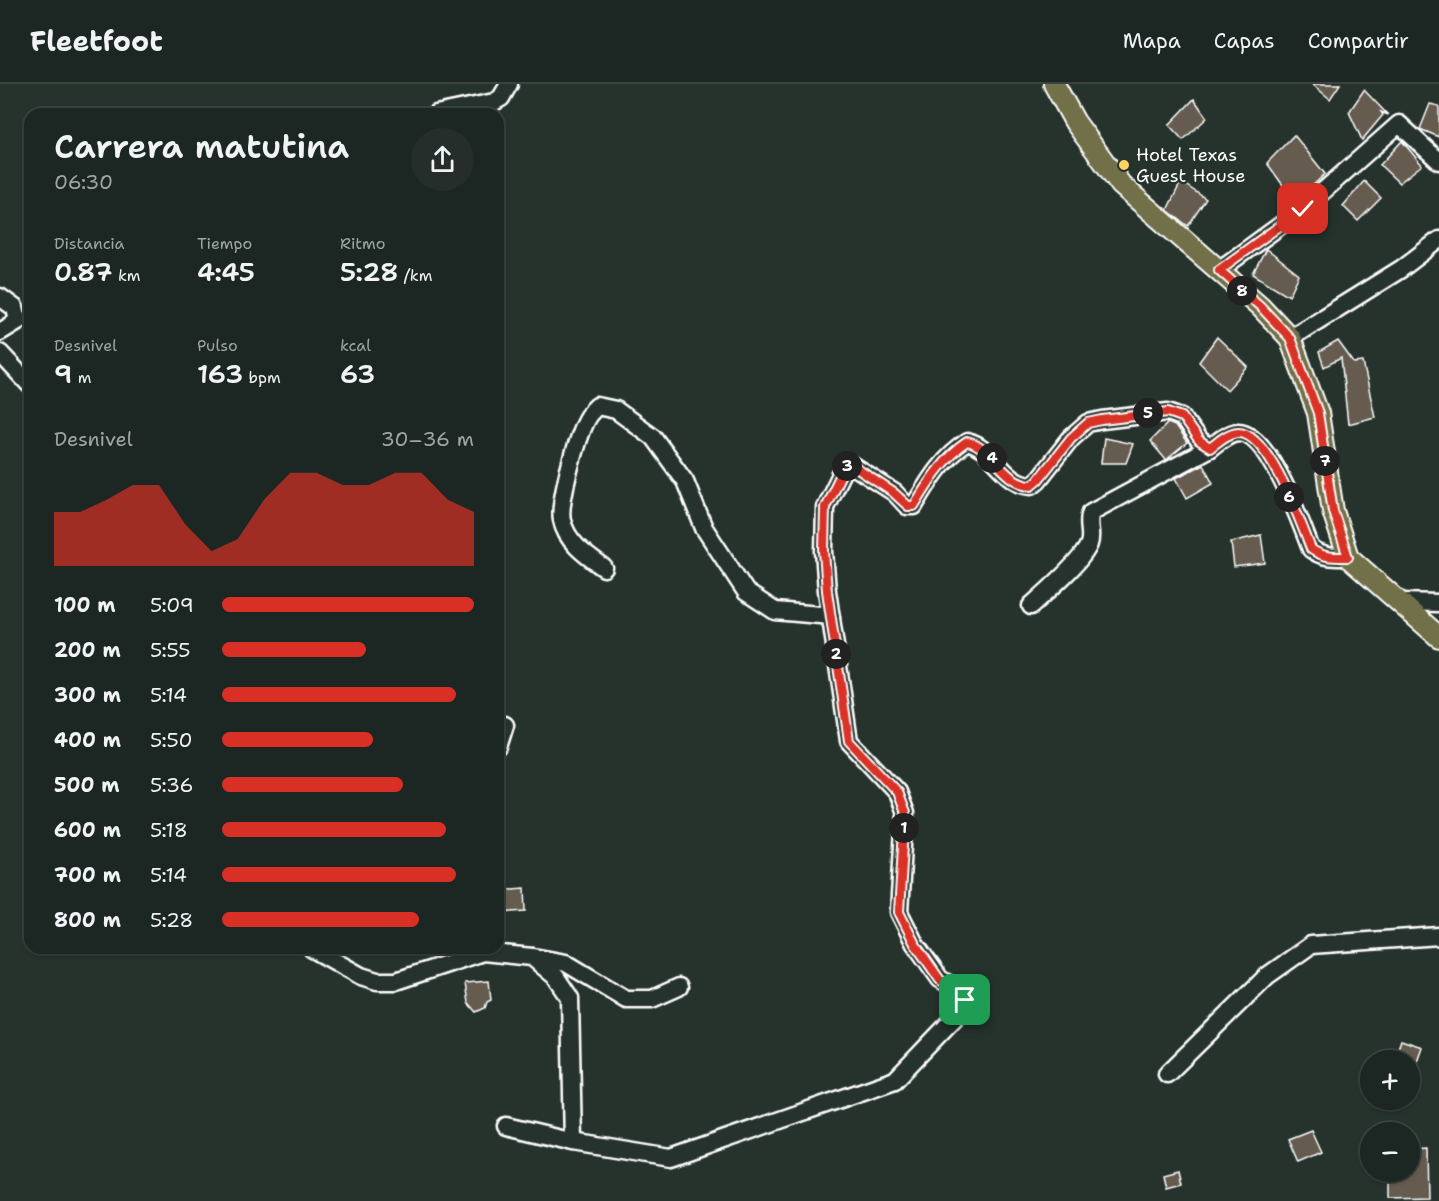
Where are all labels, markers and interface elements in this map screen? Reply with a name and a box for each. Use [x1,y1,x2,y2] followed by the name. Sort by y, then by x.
[30,22,163,60] text: Fleetfoot
[1123,27,1181,55] text: Mapa
[1214,27,1275,55] text: Capas
[1308,27,1409,55] text: Compartir
[54,124,349,169] text: Carrera matutina
[411,128,474,191] button: share
[1136,143,1245,188] place label: Hotel Texas Guest House
[1117,158,1131,172] marker: Hotel Texas Guest House
[54,169,113,195] text: 06:30
[1277,183,1328,234] pin
[1286,192,1319,225] icon: check
[54,233,125,254] text: Distancia
[197,233,252,254] text: Tiempo
[340,233,385,254] text: Ritmo
[54,254,113,289] text: 0.87
[197,254,255,289] text: 4:45
[340,254,398,289] text: 5:28
[113,265,141,286] text: km
[398,265,432,286] text: /km
[1227,276,1257,306] pin: 8
[1236,280,1248,301] text: 8
[54,335,117,356] text: Desnivel
[197,335,238,356] text: Pulso
[340,335,371,356] text: kcal
[54,356,72,391] text: 9
[197,356,243,391] text: 163
[340,356,375,391] text: 63
[72,367,91,388] text: m
[243,367,281,388] text: bpm
[1133,398,1163,428] pin: 5
[1143,402,1153,423] text: 5
[54,426,133,452] text: Desnivel
[381,426,474,452] text: 30–36 m
[977,443,1007,473] pin: 4
[1310,446,1340,476] pin: 7
[986,447,998,468] text: 4
[1319,450,1331,471] text: 7
[832,451,862,481] pin: 3
[841,455,853,476] text: 3
[1274,482,1304,512] pin: 6
[1283,486,1295,507] text: 6
[54,592,116,618] text: 100 m
[150,592,194,618] text: 5:09
[54,637,121,663] text: 200 m
[150,637,190,663] text: 5:55
[821,639,851,669] pin: 2
[830,643,842,664] text: 2
[54,682,121,708] text: 300 m
[150,682,187,708] text: 5:14
[54,727,121,753] text: 400 m
[150,727,193,753] text: 5:50
[54,772,120,798] text: 500 m
[150,772,193,798] text: 5:36
[889,813,919,843] pin: 1
[54,817,121,843] text: 600 m
[150,817,188,843] text: 5:18
[900,817,908,838] text: 1
[54,862,121,888] text: 700 m
[150,862,187,888] text: 5:14
[54,907,121,933] text: 800 m
[150,907,193,933] text: 5:28
[939,974,990,1025] pin
[948,983,981,1016] icon: arrive
[1360,1050,1420,1182] map controls
[1360,1050,1420,1110] button: +
[1360,1122,1420,1182] button: −

